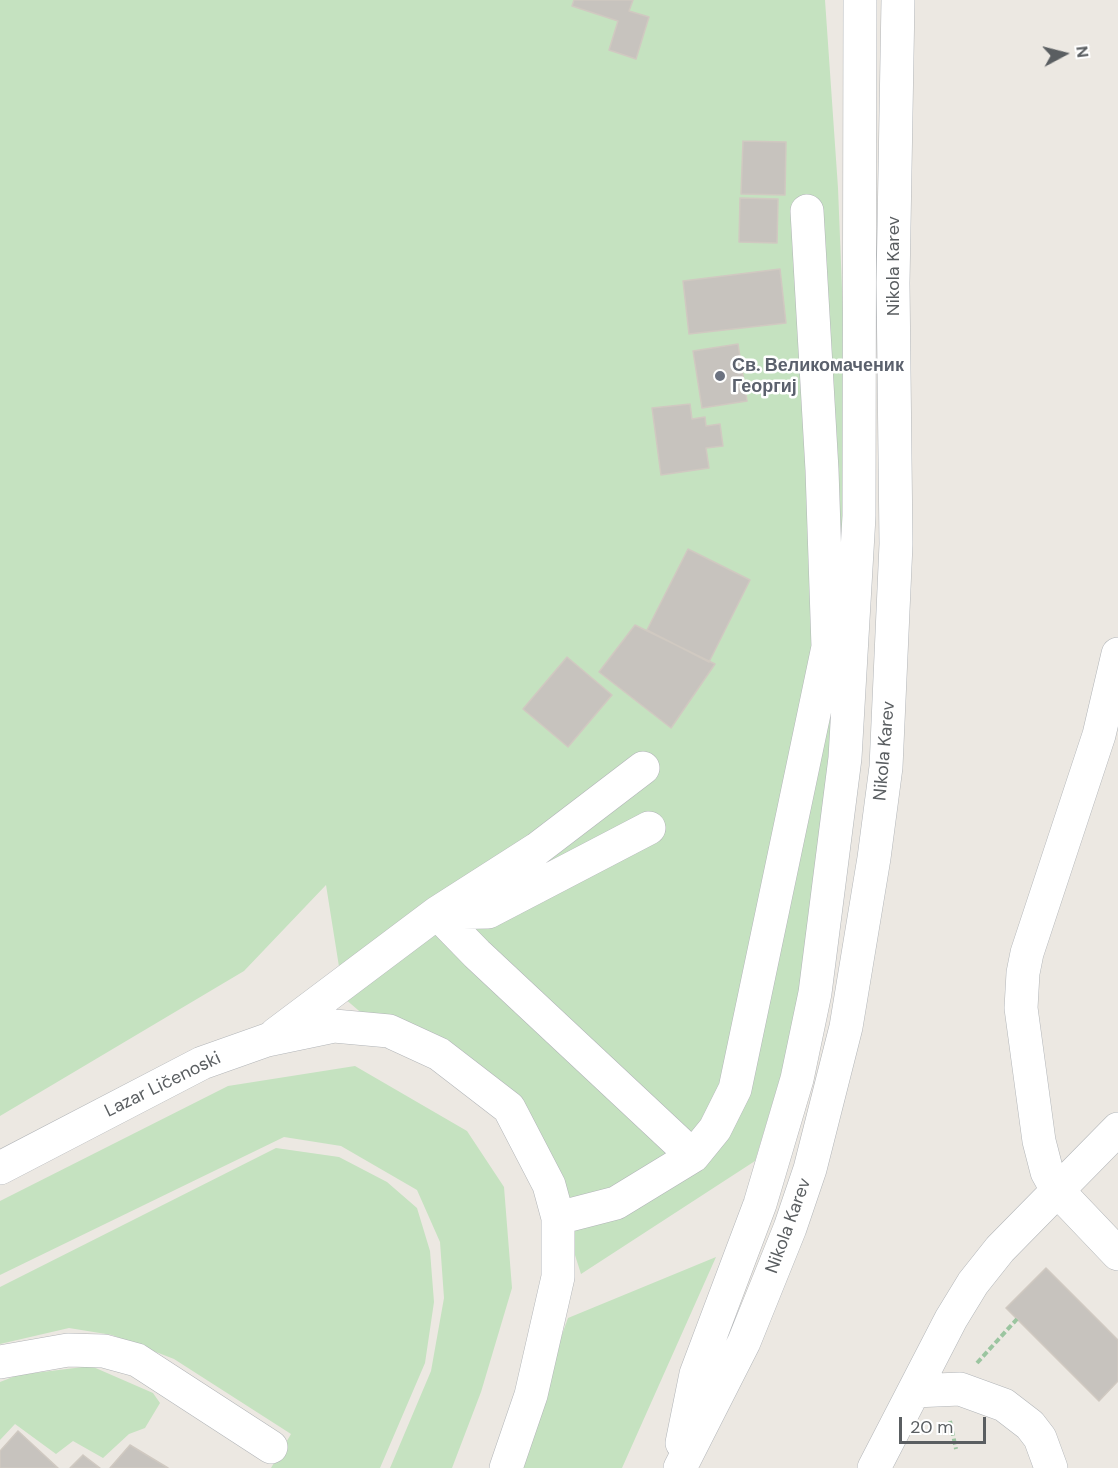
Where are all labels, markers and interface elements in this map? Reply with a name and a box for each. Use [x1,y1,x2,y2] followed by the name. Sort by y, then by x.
[1034,24,1094,84] north arrow
[1071,45,1093,59] text: N
[883,216,905,316] street label: Nikola Karev
[732,355,904,398] place label: Св. Великомаченик Георгиј
[713,369,727,383] marker: Св. Великомаченик Георгиј
[870,700,900,802] street label: Nikola Karev
[101,1048,225,1122] street label: Lazar Ličenoski
[762,1175,816,1277] street label: Nikola Karev
[902,1405,989,1443] scale bar
[910,1415,953,1439] text: 20 m

